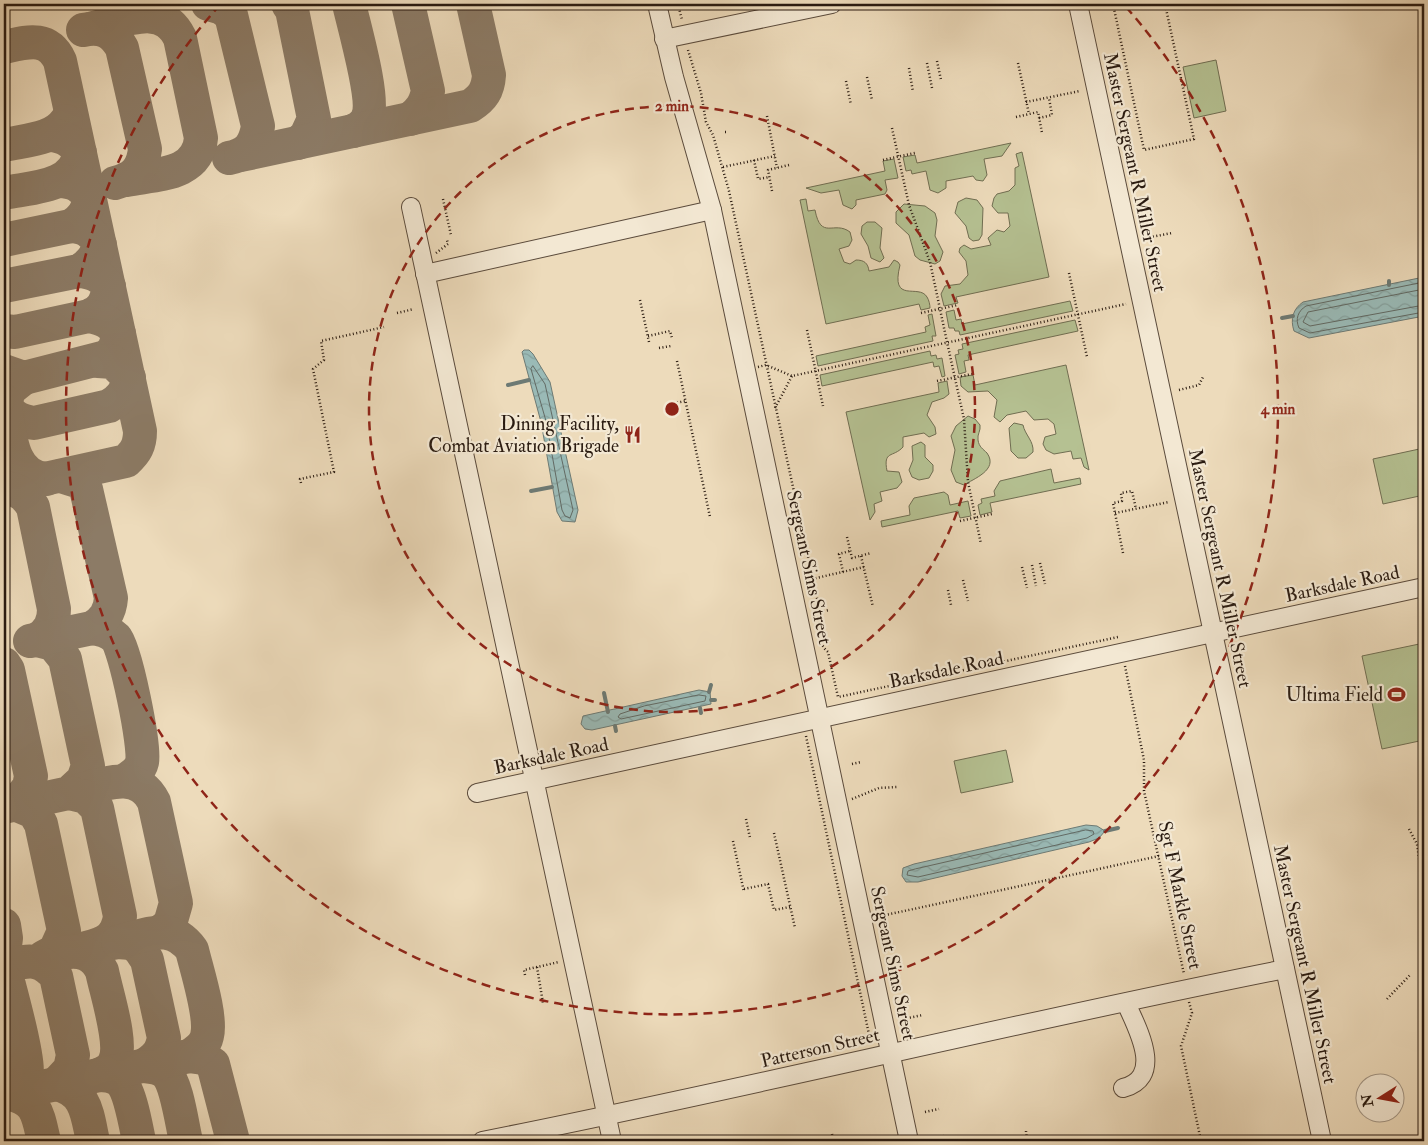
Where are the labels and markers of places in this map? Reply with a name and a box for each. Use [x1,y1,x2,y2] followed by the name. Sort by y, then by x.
[663,400,681,418] centre of rings
[428,412,619,458] place label: Dining Facility, Combat Aviation Brigade
[623,424,643,444] restaurant icon: Dining Facility, Combat Aviation Brigade
[1286,683,1384,707] place label: Ultima Field
[1387,684,1407,704] sports icon: Ultima Field

